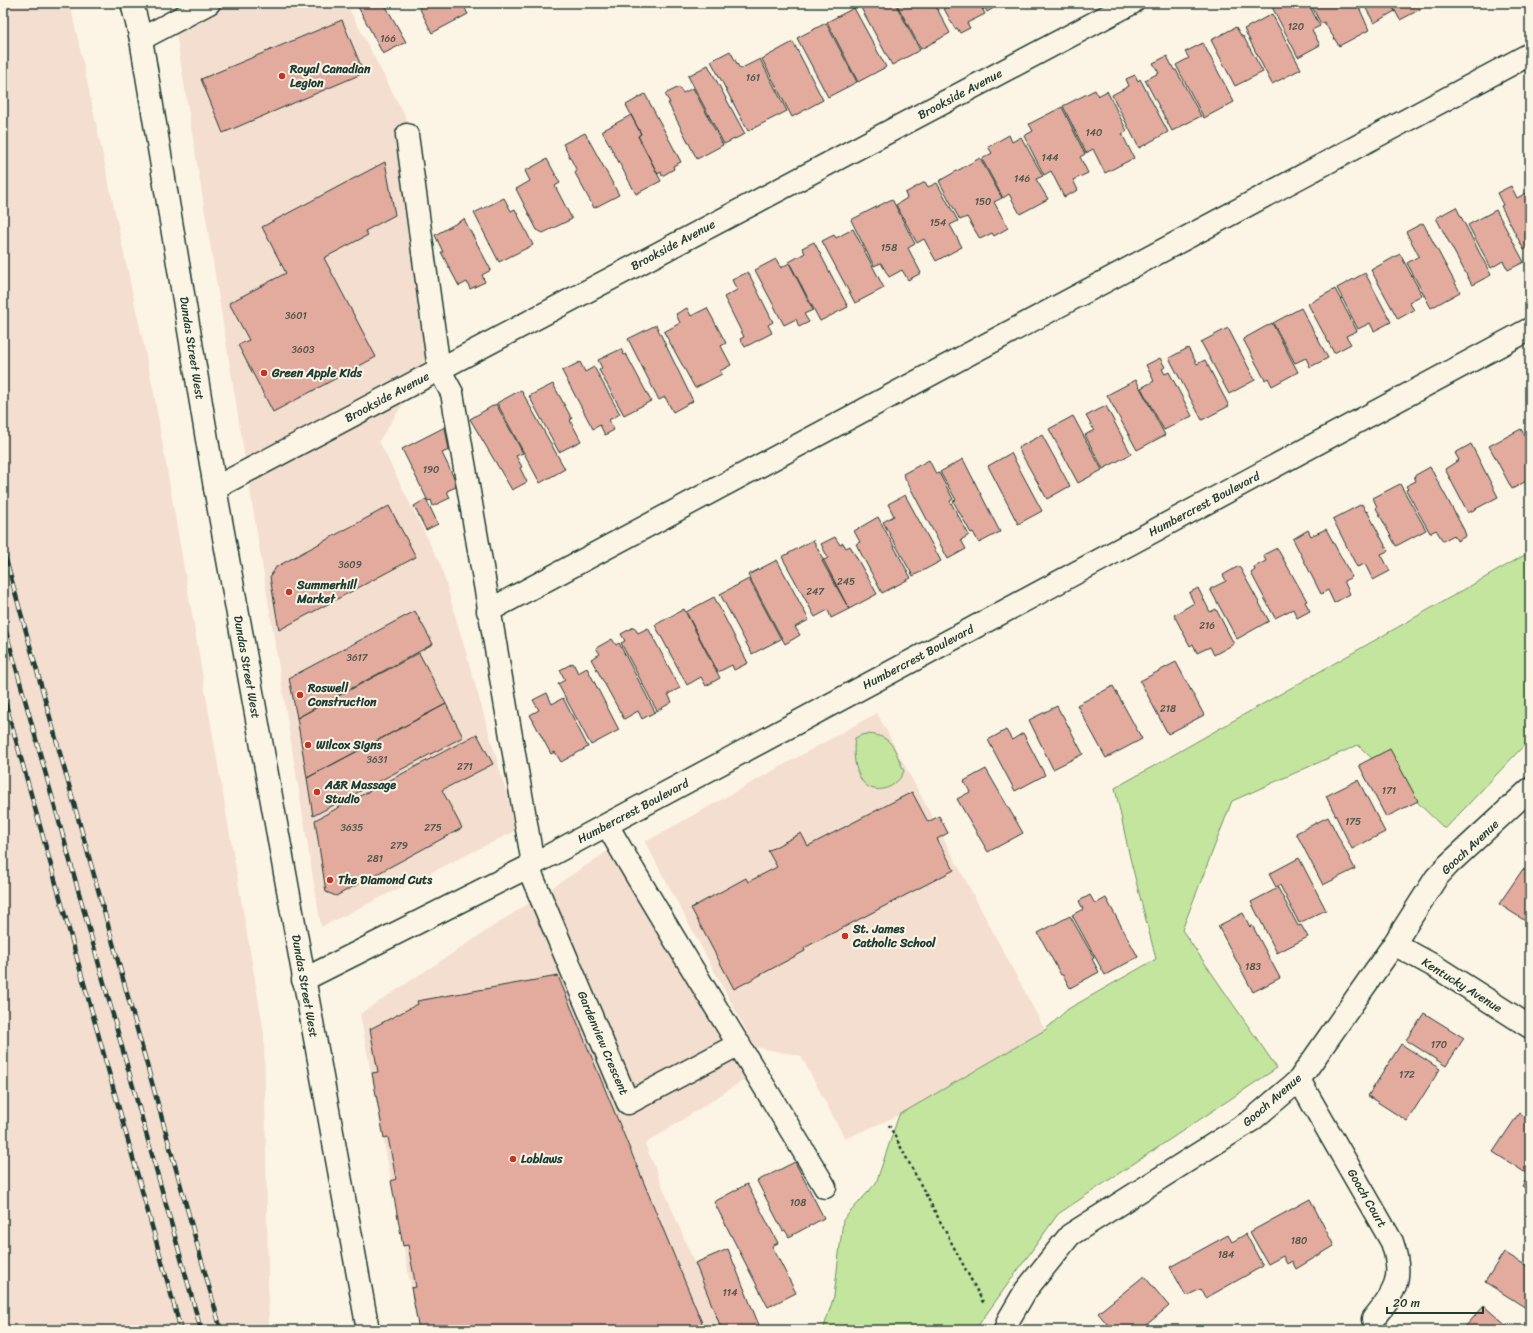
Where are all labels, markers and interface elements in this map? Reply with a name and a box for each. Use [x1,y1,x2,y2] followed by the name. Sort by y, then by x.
[1288,18,1304,36] house number: 120
[380,30,396,48] house number: 166
[289,58,371,94] place label: Royal Canadian Legion
[913,62,1007,126] street label: Brookside Avenue
[746,69,760,87] house number: 161
[277,71,287,81] marker: Royal Canadian Legion
[1086,124,1102,142] house number: 140
[1042,149,1058,167] house number: 144
[1014,170,1030,188] house number: 146
[975,193,991,211] house number: 150
[626,213,720,277] street label: Brookside Avenue
[930,214,946,232] house number: 154
[881,239,897,257] house number: 158
[173,295,211,401] street label: Dundas Street West
[285,307,307,325] house number: 3601
[292,341,315,359] house number: 3603
[271,362,363,384] place label: Green Apple Kids
[340,365,434,429] street label: Brookside Avenue
[259,368,269,378] marker: Green Apple Kids
[423,461,439,479] house number: 190
[1144,465,1264,543] street label: Humbercrest Boulevard
[338,556,362,574] house number: 3609
[837,573,855,591] house number: 245
[296,574,358,610] place label: Summerhill Market
[806,583,825,601] house number: 247
[284,587,294,597] marker: Summerhill Market
[227,614,267,720] street label: Dundas Street West
[1199,617,1215,635] house number: 216
[858,618,978,696] street label: Humbercrest Boulevard
[346,649,369,667] house number: 3617
[307,677,377,713] place label: Roswell Construction
[295,690,305,700] marker: Roswell Construction
[1160,700,1176,718] house number: 218
[316,734,383,756] place label: Wilcox Signs
[303,740,313,750] marker: Wilcox Signs
[367,751,387,769] house number: 3631
[457,758,473,776] house number: 271
[573,772,693,850] street label: Humbercrest Boulevard
[324,774,396,810] place label: A&R Massage Studio
[1382,782,1396,800] house number: 171
[312,787,322,797] marker: A&R Massage Studio
[1345,813,1361,831] house number: 175
[1436,814,1504,880] street label: Gooch Avenue
[341,819,363,837] house number: 3635
[424,819,442,837] house number: 275
[390,837,408,855] house number: 279
[367,850,383,868] house number: 281
[338,869,433,891] place label: The Diamond Cuts
[325,875,335,885] marker: The Diamond Cuts
[852,918,936,954] place label: St. James Catholic School
[840,931,850,941] marker: St. James Catholic School
[285,933,325,1039] street label: Dundas Street West
[1417,951,1507,1019] street label: Kentucky Avenue
[1245,958,1261,976] house number: 183
[571,987,635,1099] street label: Gardenview Crescent
[1431,1036,1447,1054] house number: 170
[1399,1066,1415,1084] house number: 172
[1237,1068,1307,1132] street label: Gooch Avenue
[521,1148,563,1170] place label: Loblaws
[508,1154,518,1164] marker: Loblaws
[1341,1164,1393,1232] street label: Gooch Court
[790,1194,806,1212] house number: 108
[1291,1232,1307,1250] house number: 180
[1218,1246,1234,1264] house number: 184
[723,1284,737,1302] house number: 114
[1387,1289,1483,1315] scale bar
[1393,1292,1420,1314] text: 20 m

